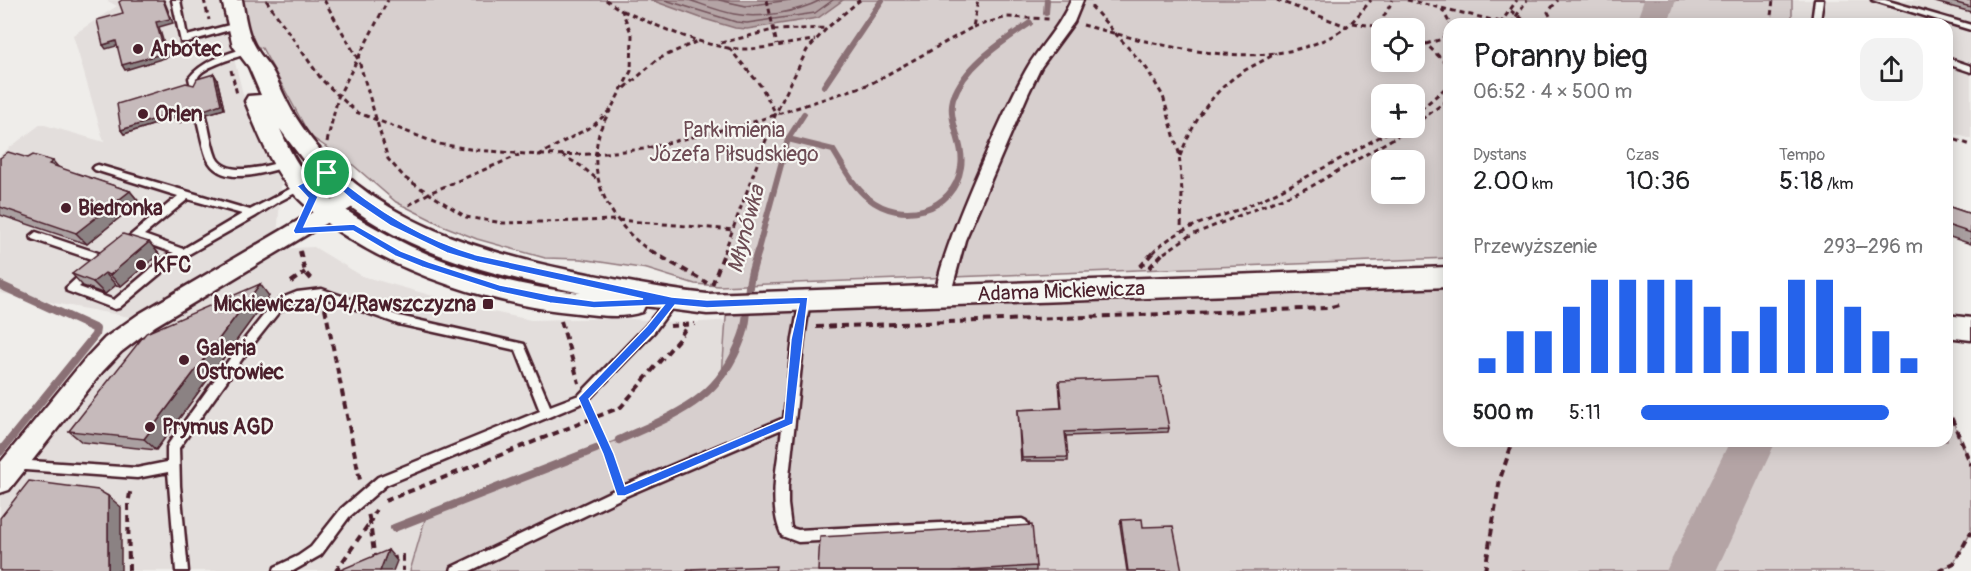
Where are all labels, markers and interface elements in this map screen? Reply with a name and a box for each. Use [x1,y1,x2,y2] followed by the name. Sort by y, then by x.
[1371,18,1425,204] map controls
[1371,18,1425,72] button: locate
[150,36,223,63] place label: Arbotec
[1473,36,1648,77] text: Poranny bieg
[1860,38,1923,101] button: share
[131,42,145,56] marker: Arbotec
[1473,79,1632,104] text: 06:52 · 4 × 500 m
[1371,84,1425,138] button: +
[155,101,203,128] place label: Orlen
[136,107,150,121] marker: Orlen
[649,117,819,168] park label: Park imienia Józefa Piłsudskiego
[1473,145,1526,165] text: Dystans
[1626,145,1659,165] text: Czas
[1779,145,1825,165] text: Tempo
[301,147,352,198] pin
[1371,150,1425,204] button: −
[310,156,343,189] icon: arrive
[1473,165,1529,197] text: 2.00
[1626,165,1691,197] text: 10:36
[1779,165,1823,197] text: 5:18
[1529,174,1553,194] text: km
[1823,174,1853,194] text: /km
[721,181,772,276] water label: Młynówka
[78,195,163,222] place label: Biedronka
[59,201,73,215] marker: Biedronka
[1473,234,1597,259] text: Przewyższenie
[1823,234,1923,259] text: 293–296 m
[153,252,191,279] place label: KFC
[134,258,148,272] marker: KFC
[976,275,1146,308] street label: Adama Mickiewicza
[213,291,476,318] place label: Mickiewicza/04/Rawszczyzna
[481,297,495,311] marker: Mickiewicza/04/Rawszczyzna
[196,335,285,386] place label: Galeria Ostrowiec
[177,353,191,367] marker: Galeria Ostrowiec
[1473,400,1533,425] text: 500 m
[1569,400,1601,425] text: 5:11
[162,414,274,441] place label: Prymus AGD
[143,420,157,434] marker: Prymus AGD

